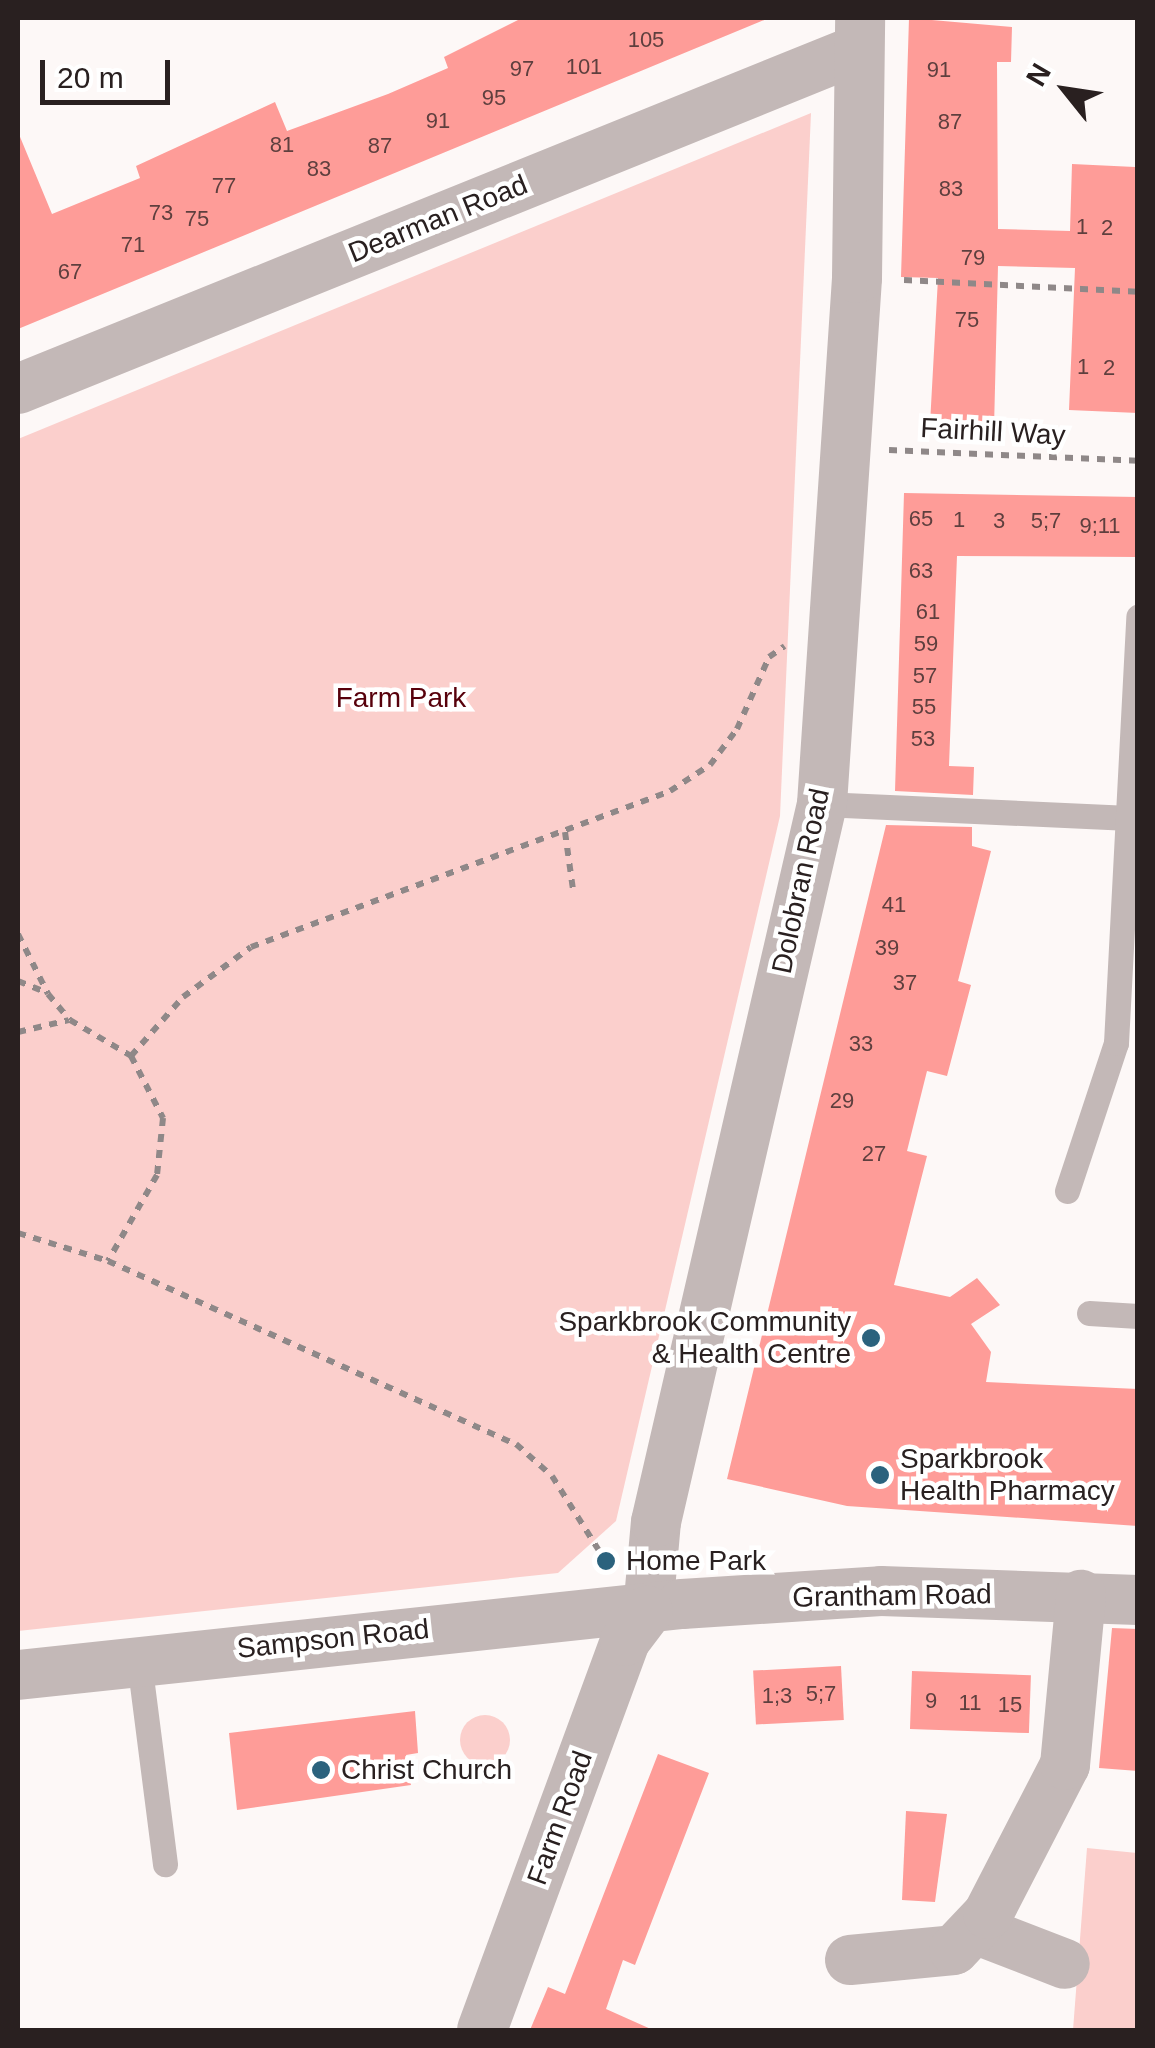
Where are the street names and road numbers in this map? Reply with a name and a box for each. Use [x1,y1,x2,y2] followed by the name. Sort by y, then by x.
[344,168,532,270] street label: Dearman Road
[920,411,1066,453] street label: Fairhill Way
[765,785,837,977] street label: Dolobran Road
[792,1577,992,1615] street label: Grantham Road
[235,1612,431,1666] street label: Sampson Road
[520,1746,600,1890] street label: Farm Road

